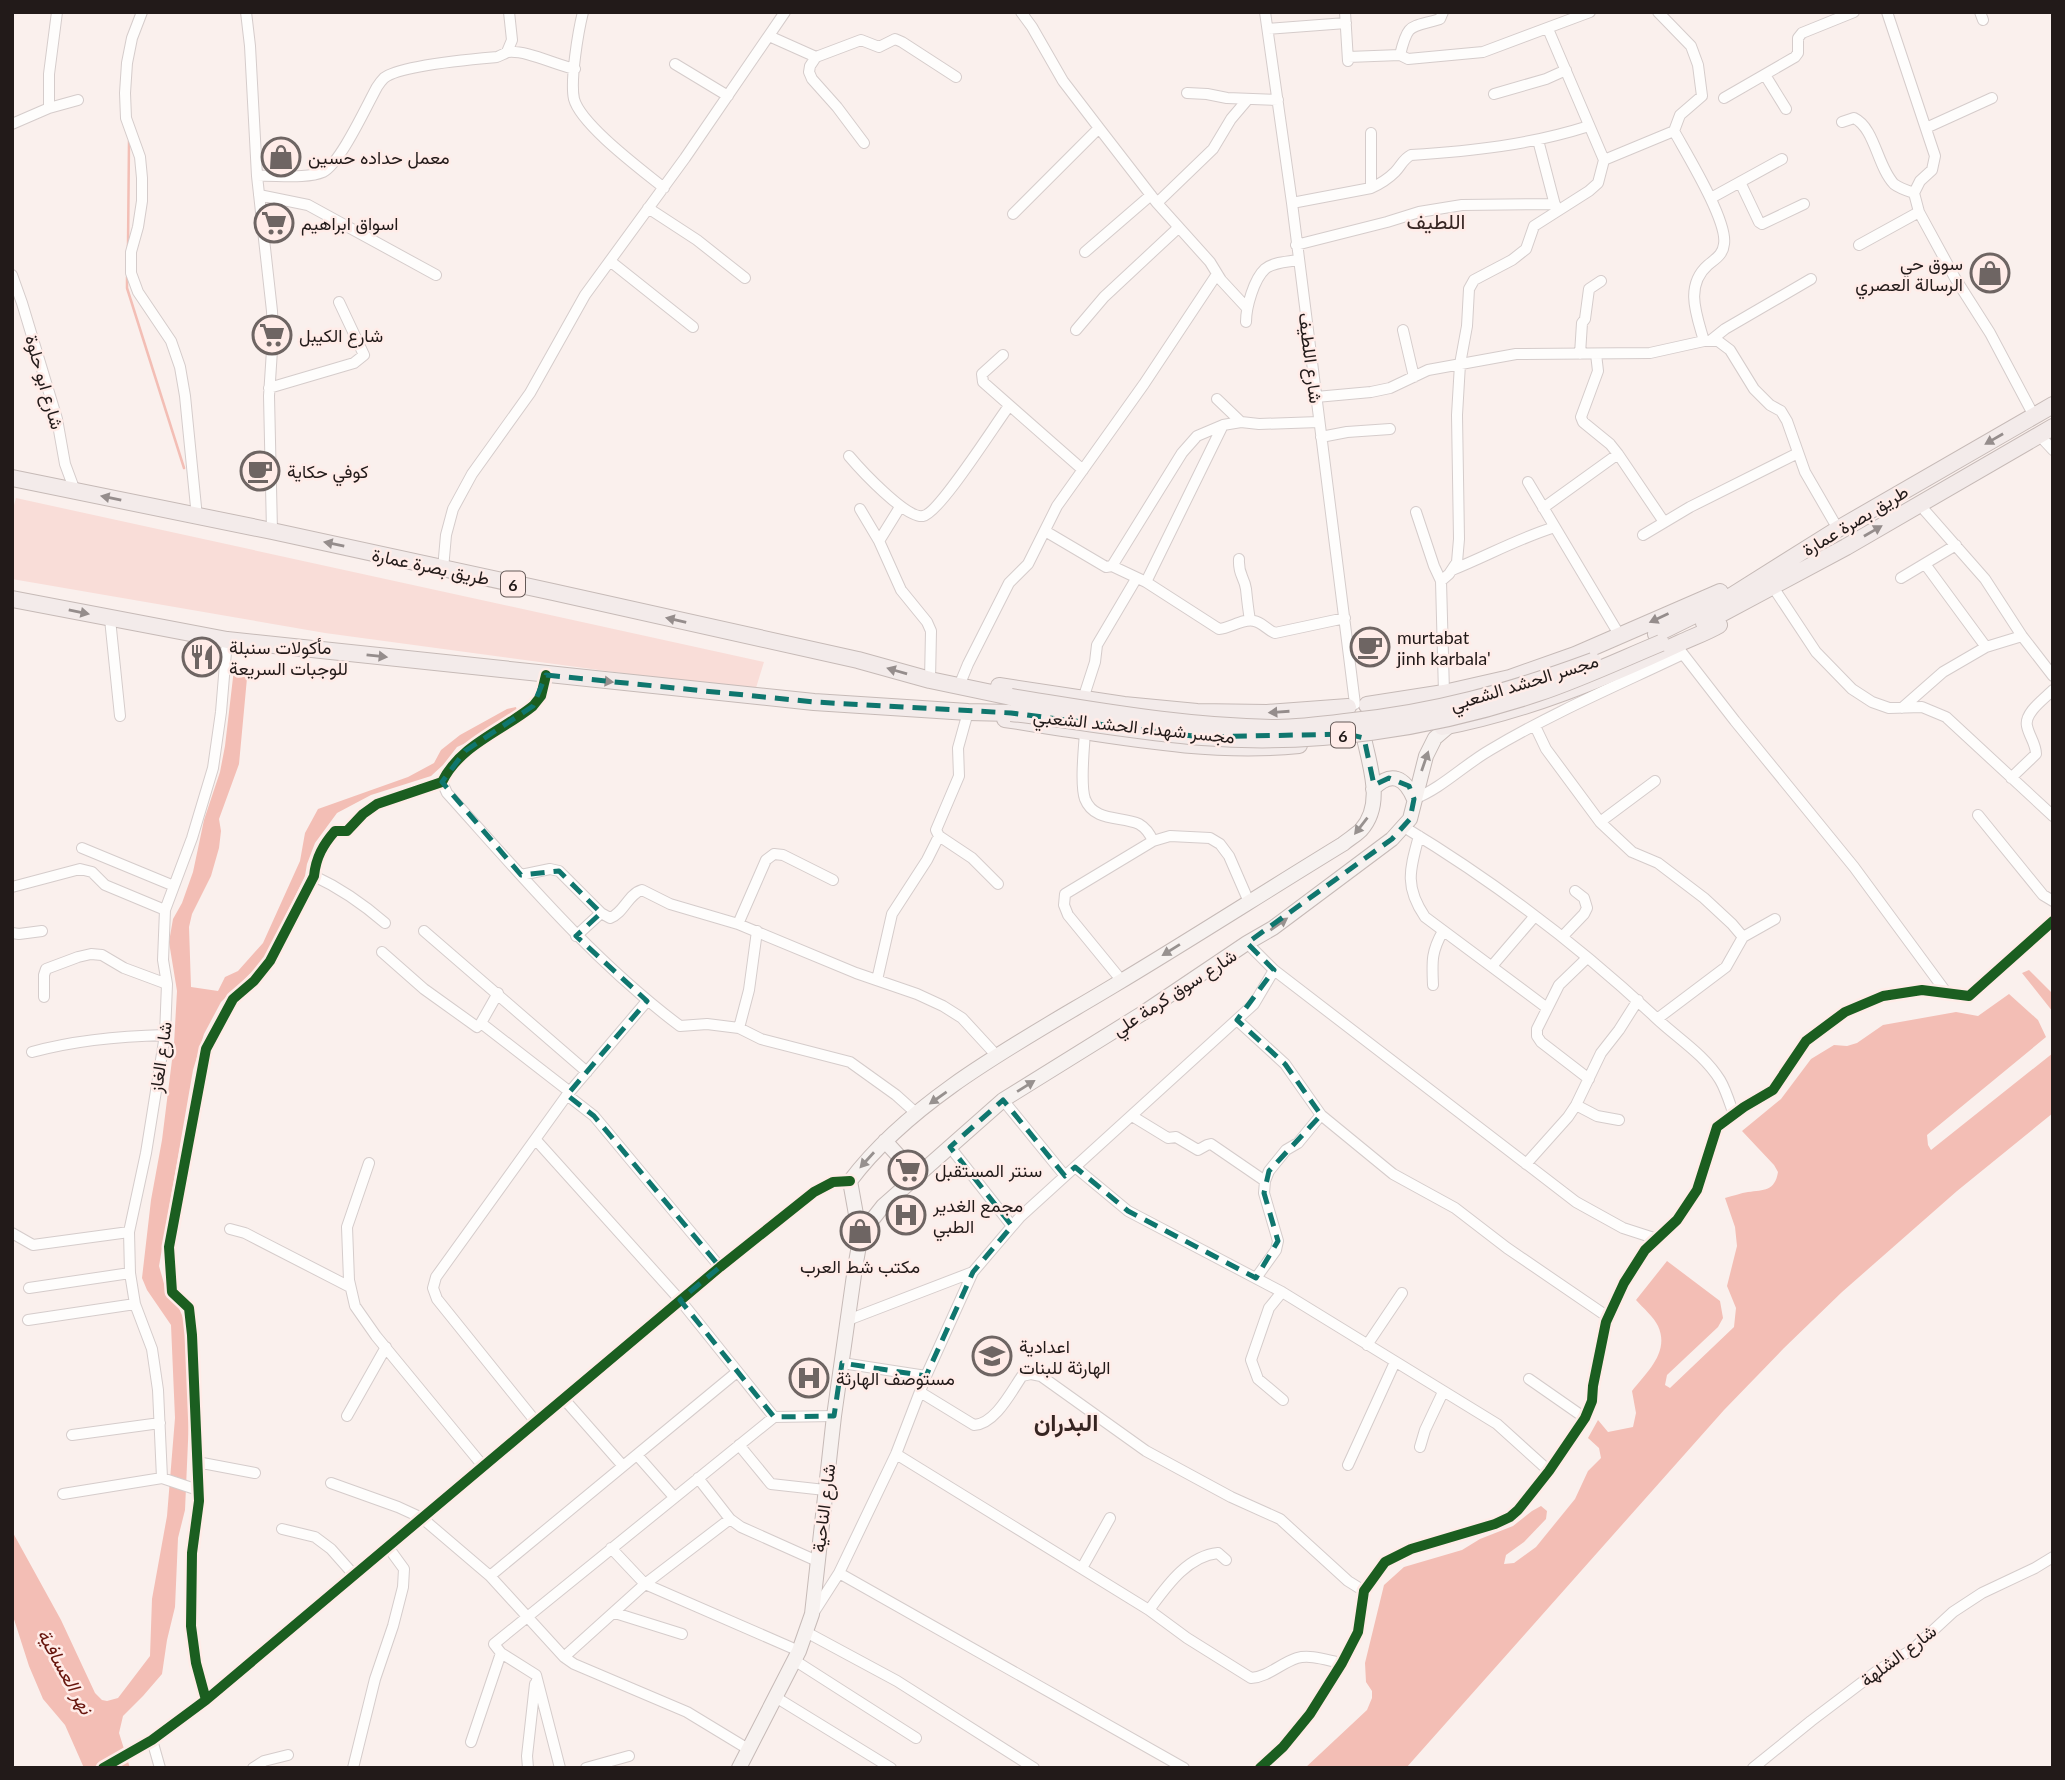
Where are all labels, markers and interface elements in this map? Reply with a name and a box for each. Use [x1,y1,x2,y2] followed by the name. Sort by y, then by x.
[260,136,302,178] shop icon: معمل حداده حسين
[308,146,450,169] place label: معمل حداده حسين
[253,202,295,244] supermarket icon: اسواق ابراهيم
[1407,208,1465,234] district label: اللطيف
[301,212,398,236] place label: اسواق ابراهيم
[1855,252,1963,300] place label: سوق حي الرسالة العصري
[1969,252,2011,294] shop icon: سوق حي الرسالة العصري
[1293,311,1327,405] street label: شارع اللطيف
[251,314,293,356] supermarket icon: شارع الكيبل
[299,324,383,348] place label: شارع الكيبل
[19,332,69,432] street label: شارع ابو حلوة
[1984,433,2003,445] one-way arrow
[239,450,281,492] cafe icon: كوفي حكاية
[287,460,368,487] place label: كوفي حكاية
[1798,480,1912,561] street label: طريق بصرة عمارة
[100,493,122,504] one-way arrow
[1863,525,1882,537] one-way arrow
[323,539,345,550] one-way arrow
[370,543,492,590] street label: طريق بصرة عمارة
[501,572,525,596] road number: 6
[68,607,90,618] one-way arrow
[1649,612,1669,623] one-way arrow
[665,614,687,625] one-way arrow
[1349,626,1391,668] cafe icon: murtabat jinh karbala'
[1396,626,1491,669] place label: murtabat jinh karbala'
[181,636,223,678] restaurant icon: مأكولات سنبلة للوجبات السريعة
[229,636,348,680] place label: مأكولات سنبلة للوجبات السريعة
[1447,649,1602,720] street label: مجسر الحشد الشعبي
[366,651,388,662] one-way arrow
[886,666,907,676] one-way arrow
[592,675,614,686] one-way arrow
[1031,704,1236,753] street label: مجسر شهداء الحشد الشعبي
[1268,707,1290,718] one-way arrow
[1331,722,1355,748] road number: 6
[1420,751,1431,772] one-way arrow
[1353,817,1368,835] one-way arrow
[1270,917,1288,931] one-way arrow
[1108,944,1243,1045] street label: شارع سوق كرمة علي
[1162,944,1181,957] one-way arrow
[144,1020,178,1095] street label: شارع الغاز
[1016,1079,1035,1092] one-way arrow
[929,1091,947,1105] one-way arrow
[887,1149,929,1191] supermarket icon: سنتر المستقبل
[859,1151,875,1169] one-way arrow
[935,1159,1042,1182] place label: سنتر المستقبل
[885,1194,927,1236] hospital icon: مجمع الغدير الطبي
[932,1194,1023,1242] place label: مجمع الغدير الطبي
[839,1210,881,1252] shop icon: مكتب شط العرب
[800,1255,920,1278] place label: مكتب شط العرب
[971,1335,1013,1377] school or university icon: اعدادية الهارثة للبنات
[1019,1335,1111,1379] place label: اعدادية الهارثة للبنات
[788,1357,830,1399] hospital icon: مستوصف الهارثة
[836,1367,955,1390] place label: مستوصف الهارثة
[1034,1407,1098,1438] district label: البدران
[807,1463,841,1554] street label: شارع الناحية
[1856,1619,1942,1692] street label: شارع الشلهة
[32,1624,100,1719] water label: نهر العسافية

